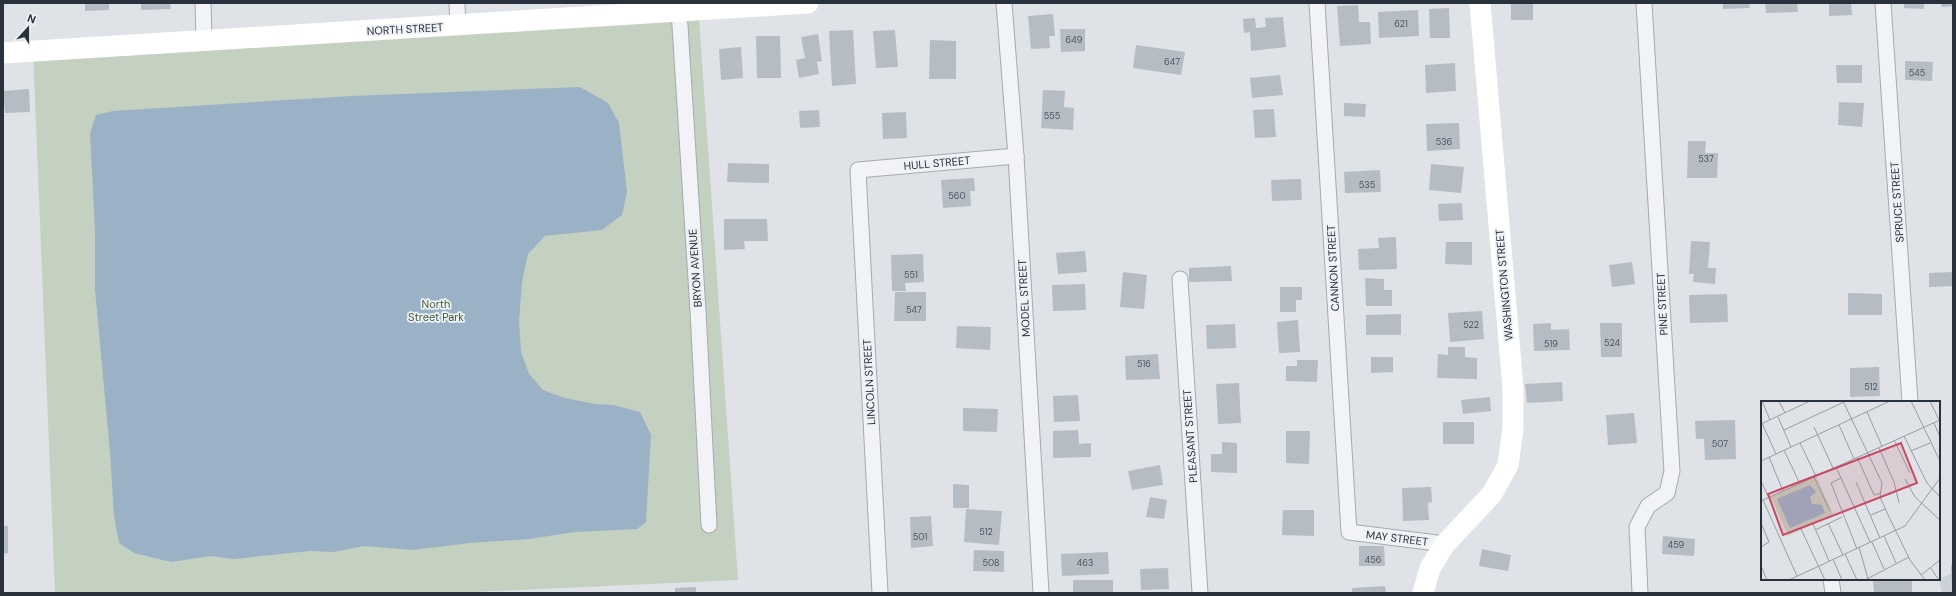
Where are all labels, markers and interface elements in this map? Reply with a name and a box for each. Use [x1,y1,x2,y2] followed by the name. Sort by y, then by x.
[8,8,48,48] north arrow
[25,11,38,27] text: N
[1394,18,1408,30] house number: 621
[366,20,444,38] street label: NORTH STREET
[1066,34,1083,46] house number: 649
[1164,56,1180,68] house number: 647
[1909,67,1925,79] house number: 545
[1044,110,1060,122] house number: 555
[1436,136,1453,148] house number: 536
[903,153,971,173] street label: HULL STREET
[1698,153,1714,165] house number: 537
[1887,161,1907,243] street label: SPRUCE STREET
[1359,179,1375,191] house number: 535
[948,190,966,202] house number: 560
[1324,224,1342,312] street label: CANNON STREET
[685,228,705,308] street label: BRYON AVENUE
[1492,229,1516,341] street label: WASHINGTON STREET
[1015,259,1033,337] street label: MODEL STREET
[904,269,918,281] house number: 551
[1653,272,1671,336] street label: PINE STREET
[408,297,464,324] park label: North Street Park
[906,304,922,316] house number: 547
[1463,319,1479,331] house number: 522
[1604,337,1620,349] house number: 524
[1544,338,1558,350] house number: 519
[860,339,878,425] street label: LINCOLN STREET
[1137,358,1151,370] house number: 516
[1864,381,1878,393] house number: 512
[1180,389,1200,483] street label: PLEASANT STREET
[1761,401,1940,580] inset map
[1712,438,1728,450] house number: 507
[979,526,993,538] house number: 512
[1365,527,1429,549] street label: MAY STREET
[913,531,927,543] house number: 501
[1668,539,1685,551] house number: 459
[1365,554,1382,566] house number: 456
[982,557,1000,569] house number: 508
[1077,557,1093,569] house number: 463

